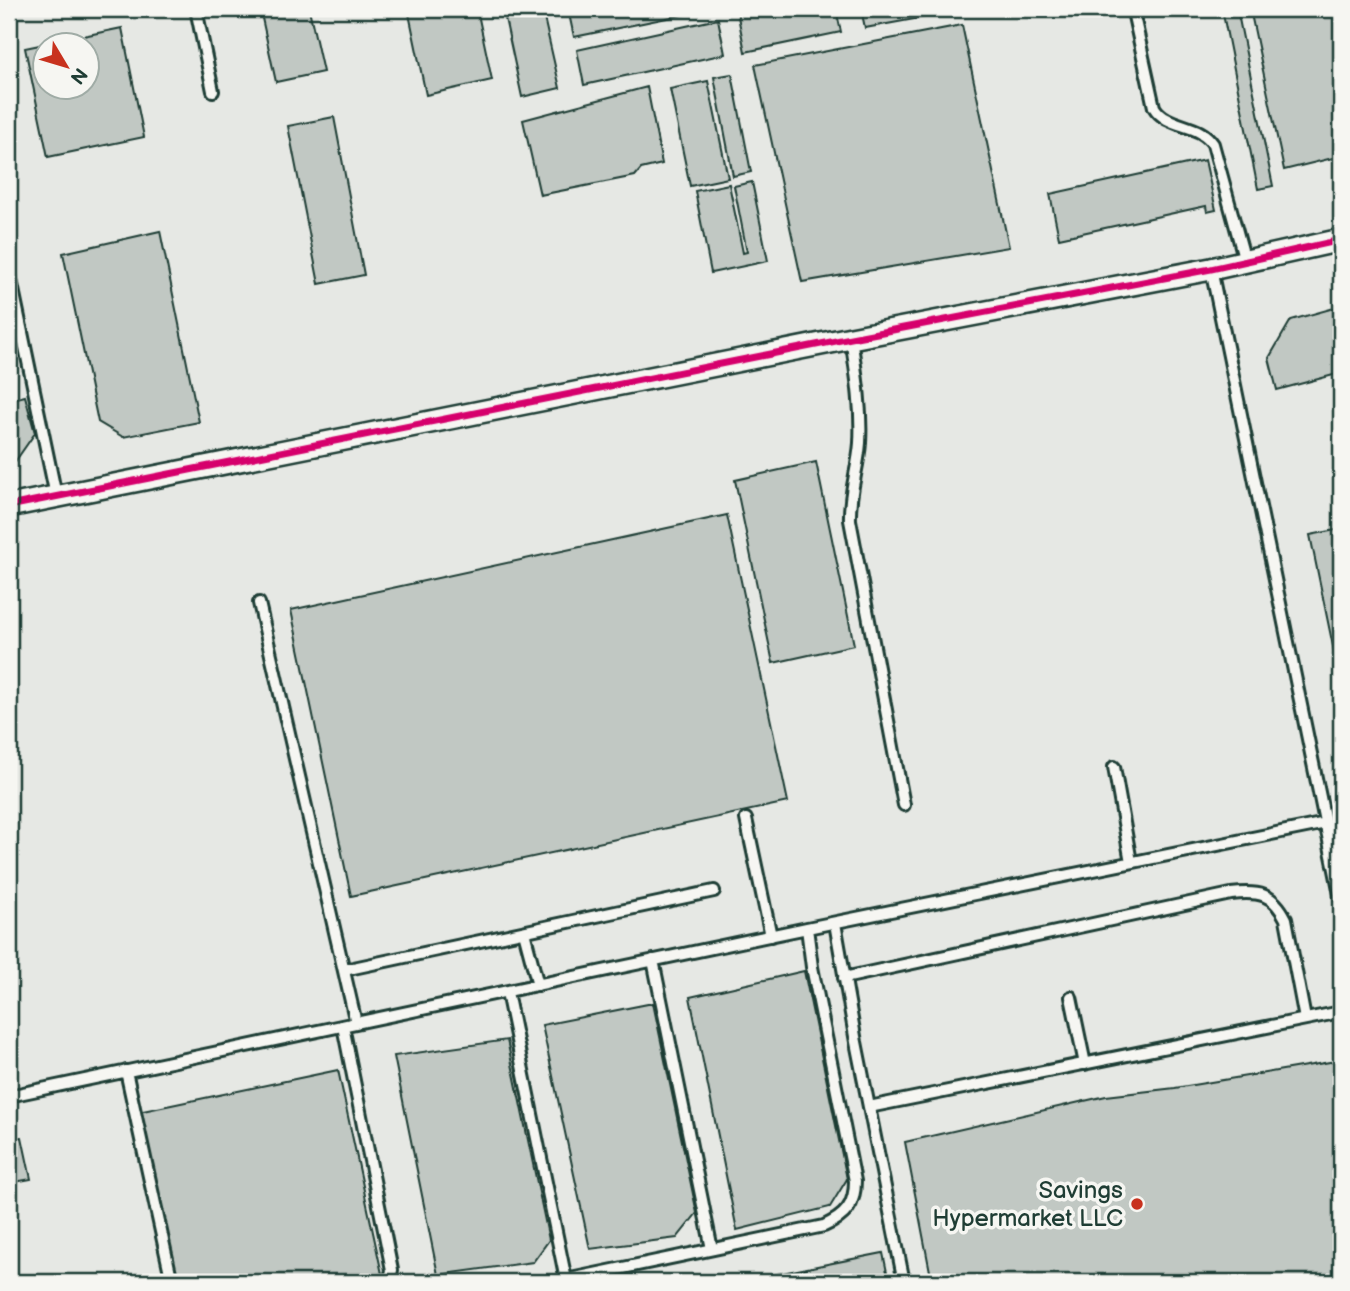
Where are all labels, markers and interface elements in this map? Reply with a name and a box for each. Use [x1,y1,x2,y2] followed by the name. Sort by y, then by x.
[32,32,102,102] north arrow
[65,63,92,88] text: N
[932,1176,1123,1233] place label: Savings Hypermarket LLC
[1129,1196,1145,1212] marker: Savings Hypermarket LLC

